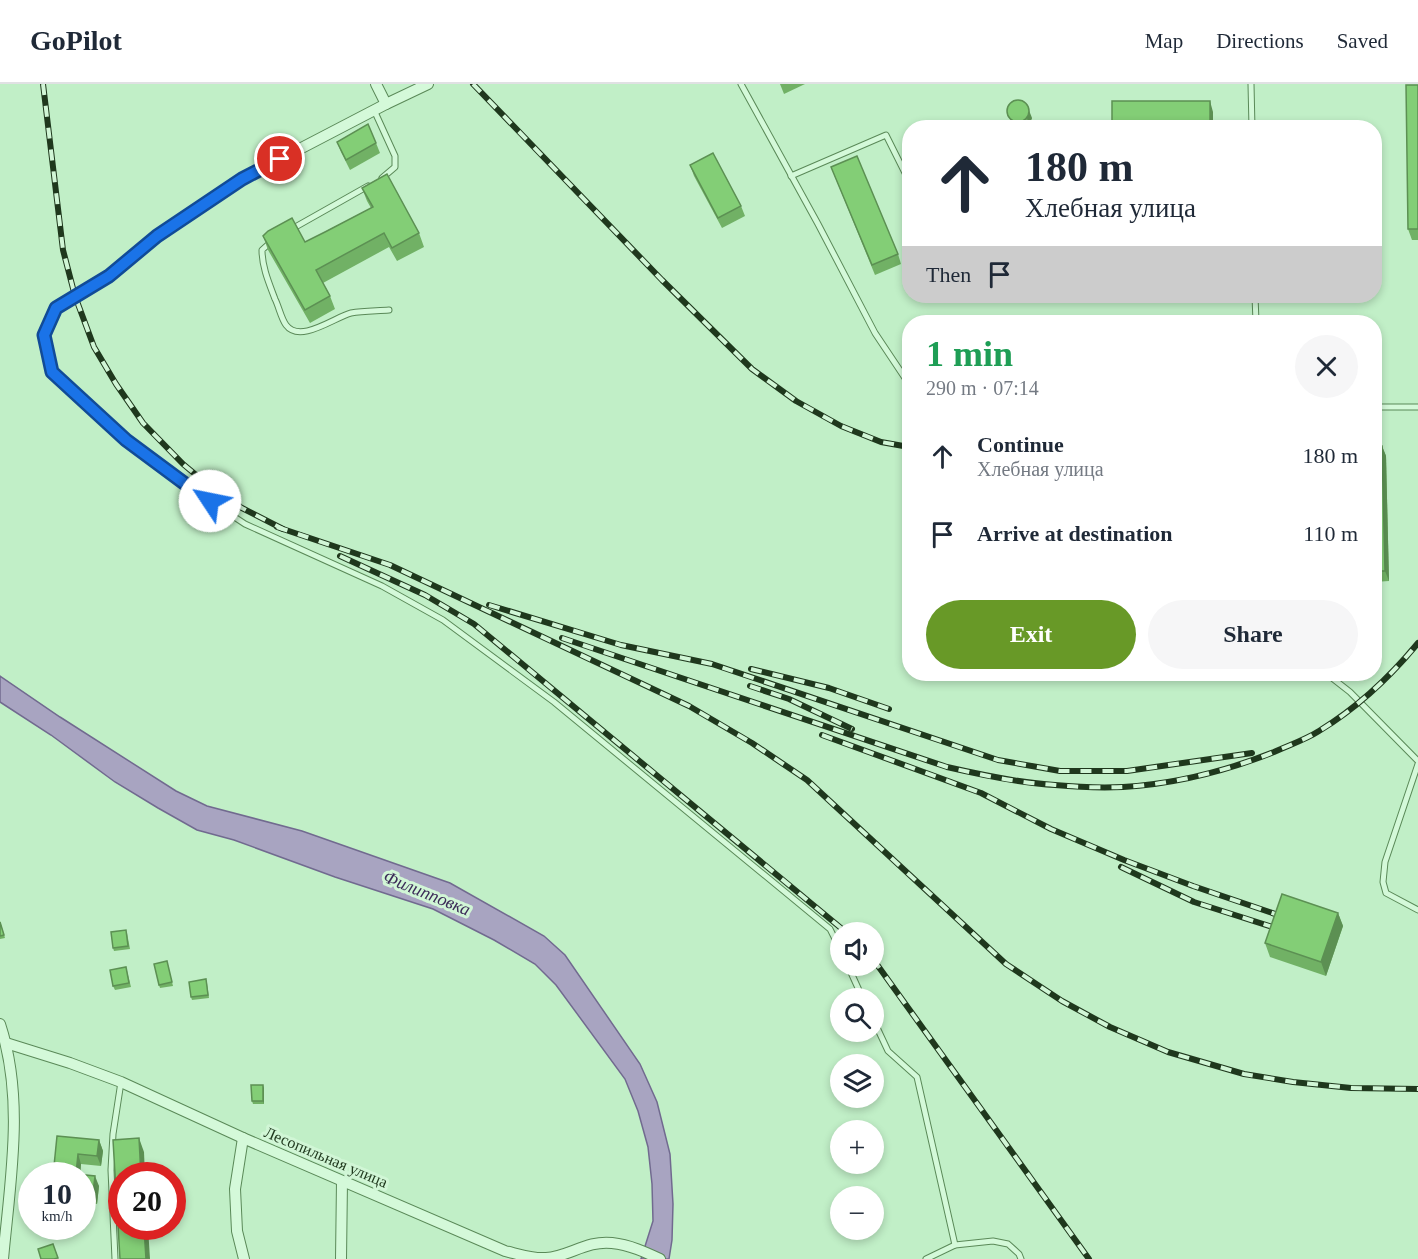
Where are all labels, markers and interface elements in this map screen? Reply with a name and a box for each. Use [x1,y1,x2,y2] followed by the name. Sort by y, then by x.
[30,25,122,56] text: GoPilot
[1145,29,1183,53] text: Map
[1216,29,1304,53] text: Directions
[1337,29,1388,53] text: Saved
[254,133,305,184] pin
[263,142,296,175] icon: arrive
[926,144,1004,222] icon: ahead
[1025,144,1134,190] text: 180 m
[1025,193,1196,223] text: Хлебная улица
[983,258,1016,291] icon: arrive
[926,262,971,287] text: Then
[926,334,1013,374] text: 1 min
[1295,335,1358,398] button: close
[926,377,1039,399] text: 290 m · 07:14
[977,432,1064,457] text: Continue
[926,440,959,473] icon: ahead
[1302,443,1358,468] text: 180 m
[977,458,1104,480] text: Хлебная улица
[178,469,242,533] position arrow
[926,518,959,551] icon: arrive
[977,521,1173,546] text: Arrive at destination
[1303,521,1358,546] text: 110 m
[926,600,1136,669] button: Exit
[1148,600,1358,669] button: Share
[381,866,473,920] water label: Филипповка
[830,922,884,1240] map controls
[830,922,884,976] button: sound
[830,988,884,1042] button: search
[830,1054,884,1108] button: layers
[830,1120,884,1174] button: +
[261,1123,390,1192] street label: Лесопильная улица
[108,1162,186,1240] speed limit sign: 20
[42,1177,72,1210] text: 10
[830,1186,884,1240] button: −
[42,1208,72,1224] text: km/h

